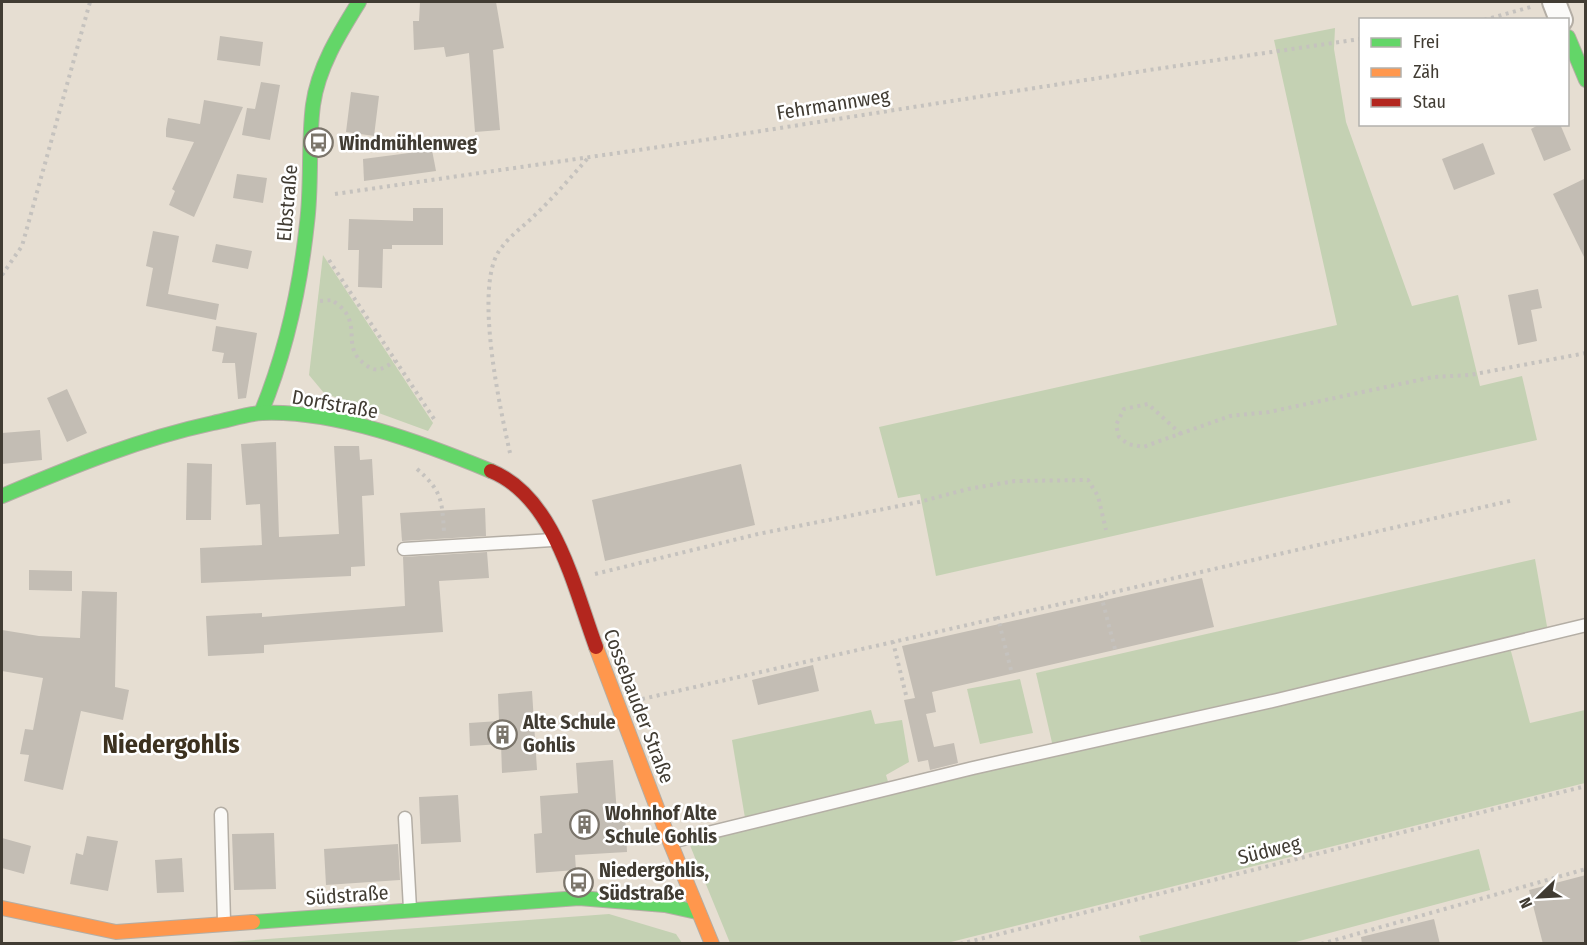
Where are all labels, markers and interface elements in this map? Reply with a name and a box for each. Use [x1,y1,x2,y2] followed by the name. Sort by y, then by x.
[1359,18,1569,126] legend
[1413,31,1439,53] text: Frei
[1413,61,1440,83] text: Zäh
[775,83,892,125] street label: Fehrmannweg
[1413,91,1446,113] text: Stau
[302,127,334,159] bus stop icon: Windmühlenweg
[339,131,477,155] place label: Windmühlenweg
[272,164,302,242] street label: Elbstraße
[290,385,380,423] street label: Dorfstraße
[599,625,679,787] street label: Cossebauder Straße
[522,710,616,757] place label: Alte Schule Gohlis
[486,718,518,750] building icon: Alte Schule Gohlis
[102,729,240,760] district label: Niedergohlis
[605,801,717,848] place label: Wohnhof Alte Schule Gohlis
[568,808,600,840] building icon: Wohnhof Alte Schule Gohlis
[1235,831,1303,869] street label: Südweg
[599,858,709,905] place label: Niedergohlis, Südstraße
[562,866,594,898] bus stop icon: Niedergohlis, Südstraße
[1509,867,1569,927] north arrow
[305,880,389,910] street label: Südstraße
[1515,895,1536,911] text: N

